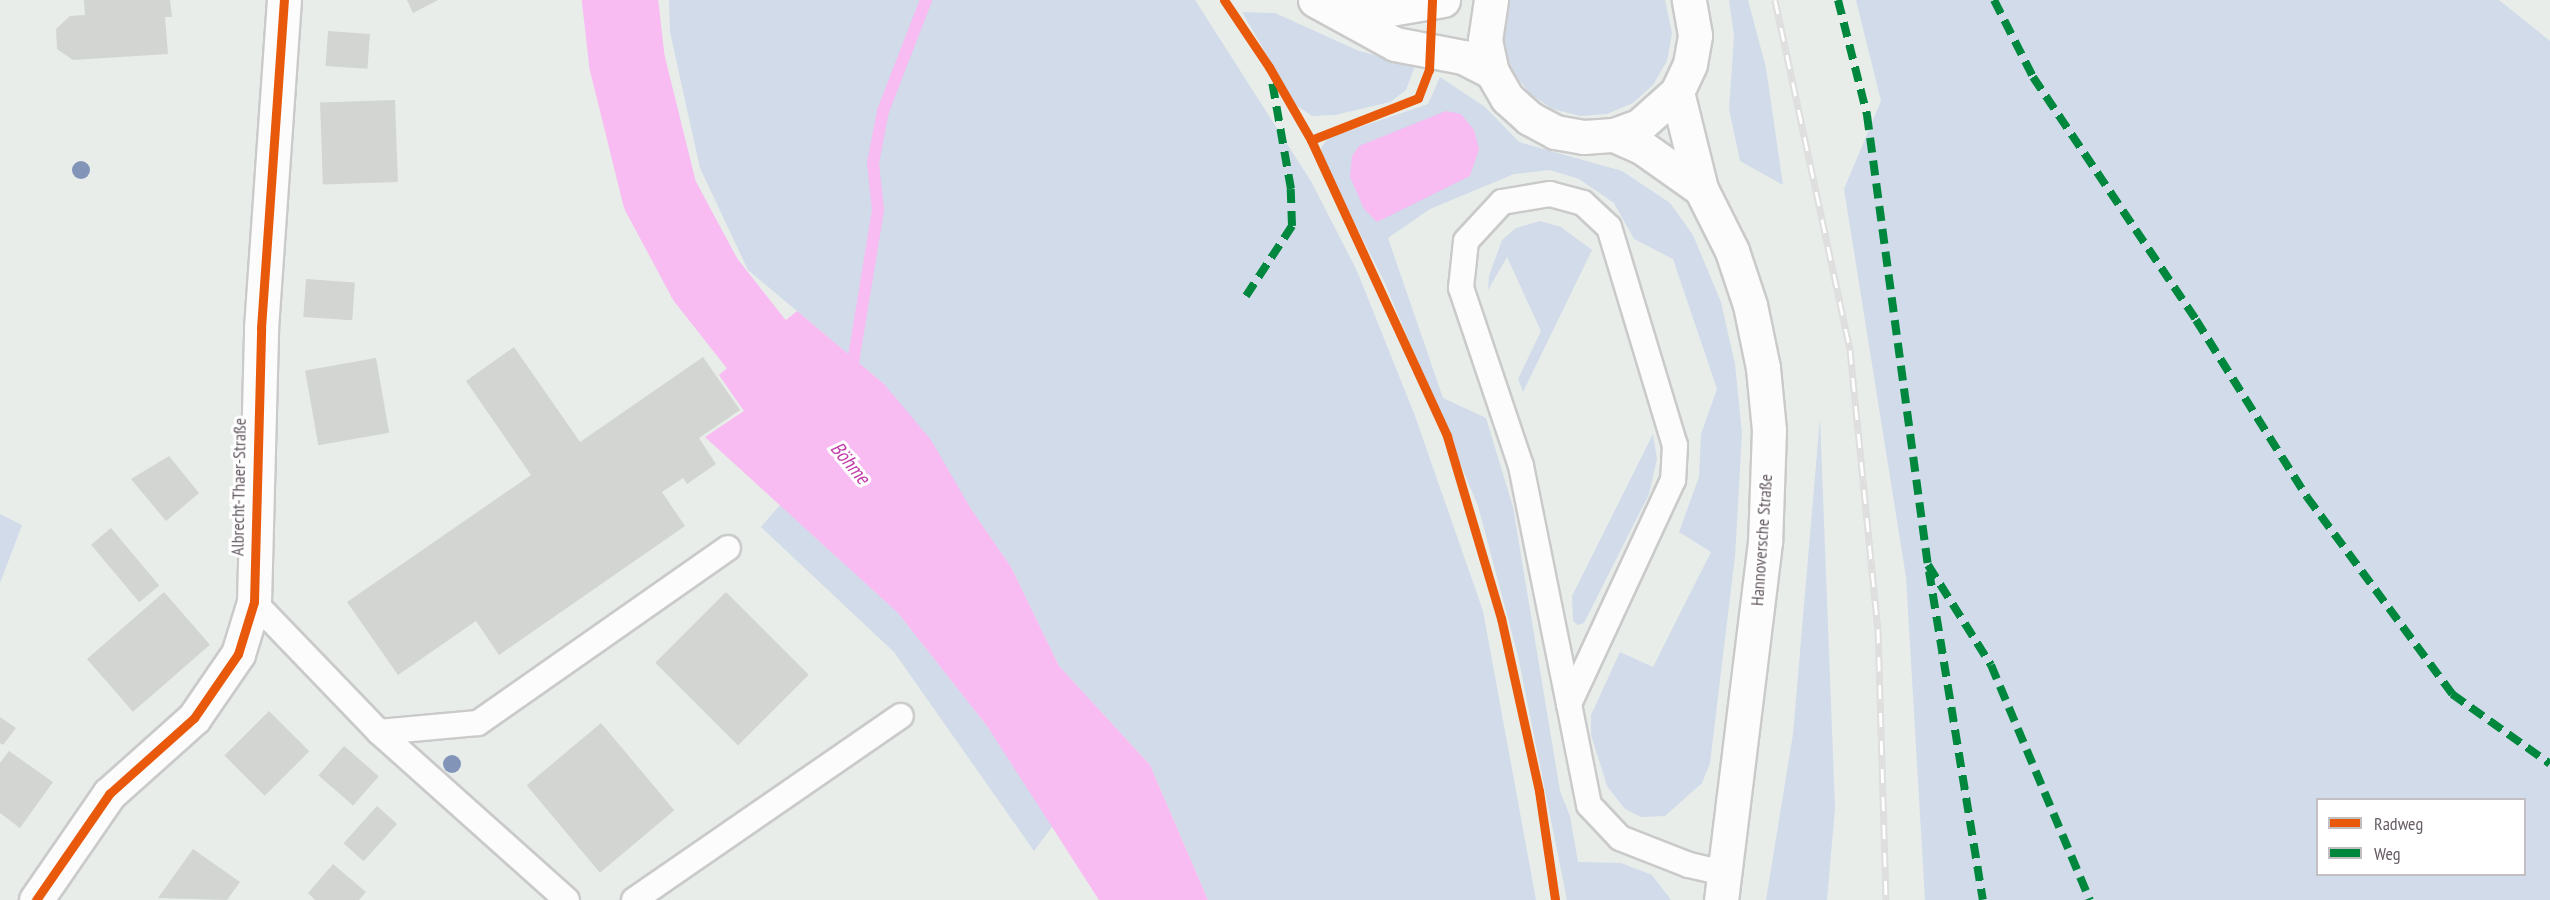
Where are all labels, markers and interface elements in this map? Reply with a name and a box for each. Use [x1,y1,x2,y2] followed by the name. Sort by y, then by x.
[227,418,251,556] street label: Albrecht-Thaer-Straße
[825,437,875,489] water label: Böhme
[1747,473,1777,607] street label: Hannoversche Straße
[2316,798,2526,876] legend
[2374,812,2423,835] text: Radweg
[2374,842,2401,865] text: Weg

